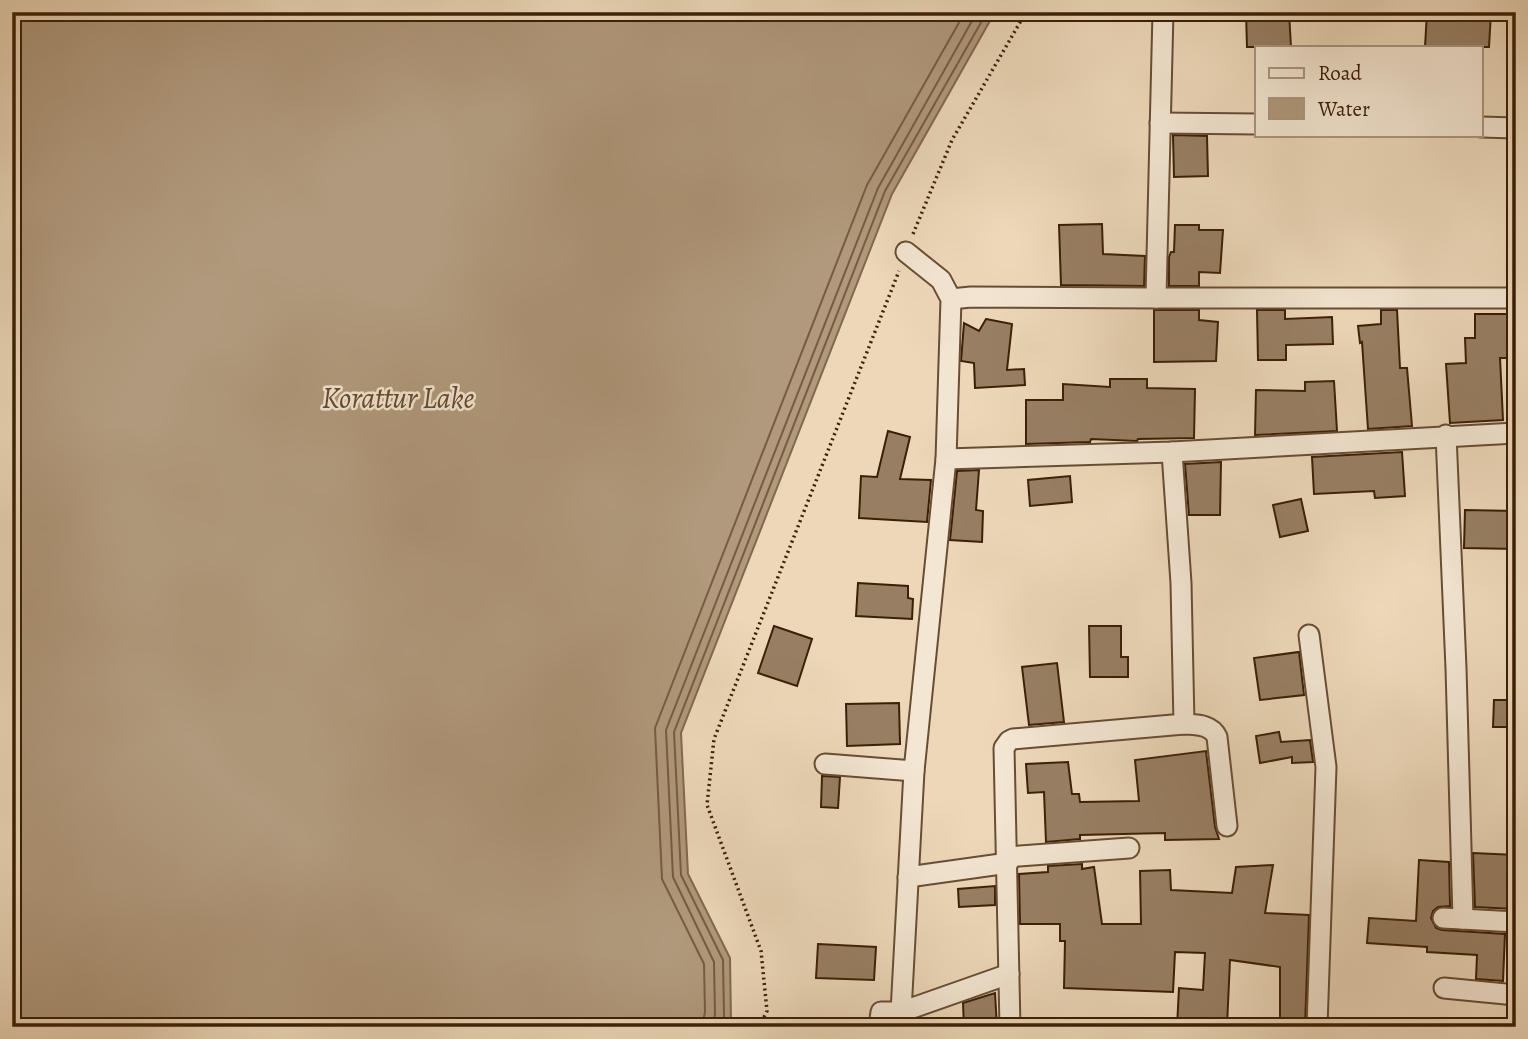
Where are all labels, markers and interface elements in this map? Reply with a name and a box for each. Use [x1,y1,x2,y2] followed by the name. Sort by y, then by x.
[1255,46,1482,136] legend
[1318,59,1362,87] text: Road
[1317,95,1370,123] text: Water
[322,378,474,418] water label: Korattur Lake

